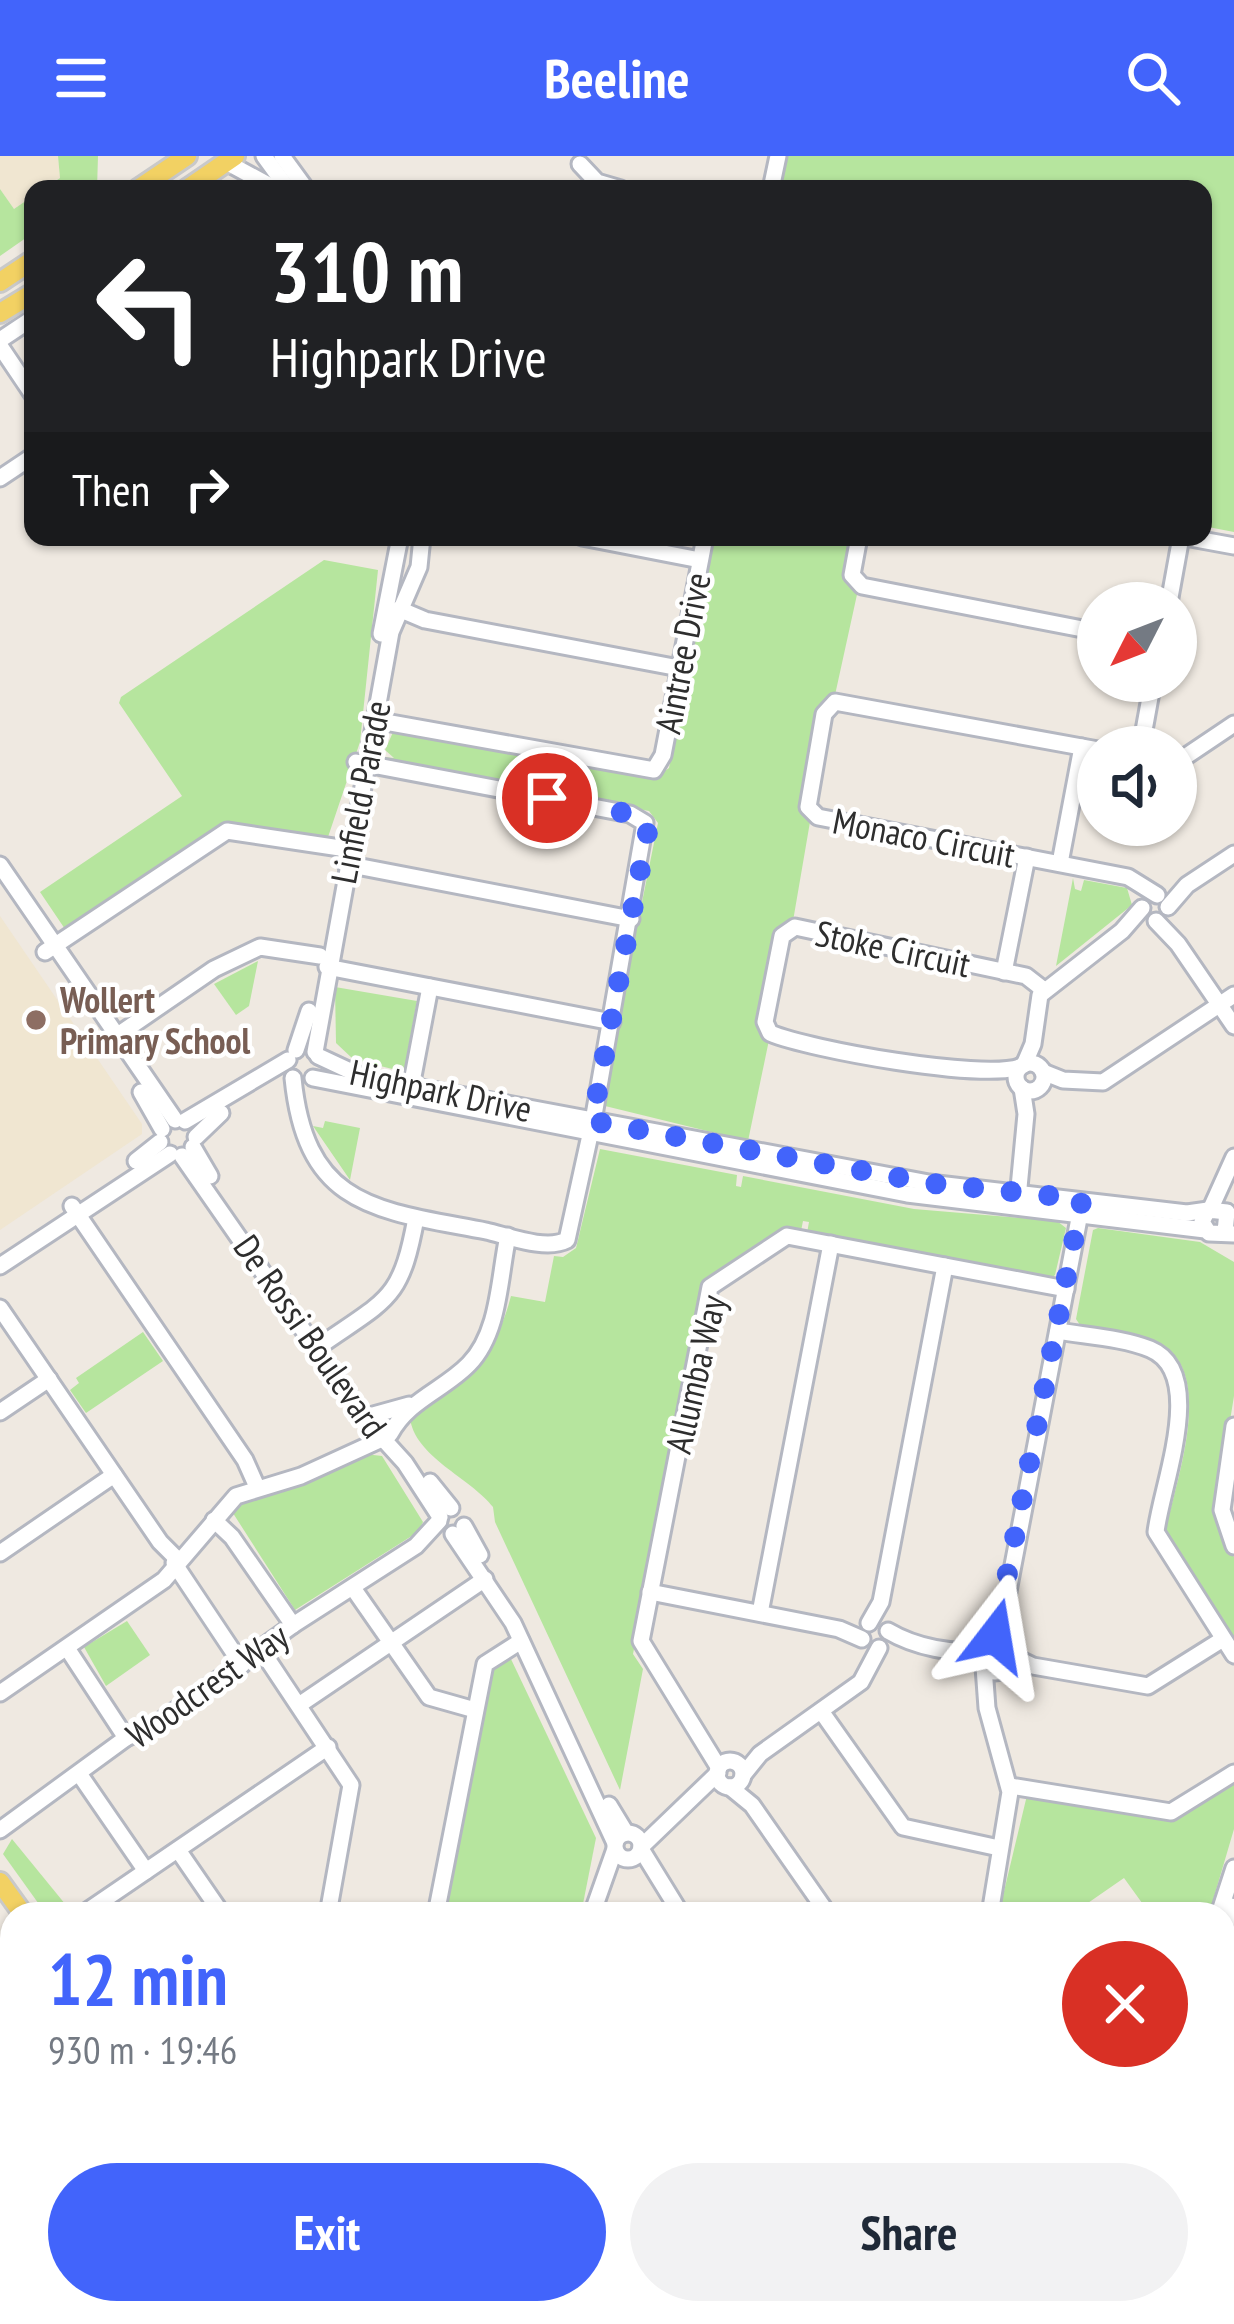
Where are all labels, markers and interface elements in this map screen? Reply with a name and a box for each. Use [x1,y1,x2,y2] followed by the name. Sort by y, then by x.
[544,43,690,113] text: Beeline
[48,45,114,111] icon: menu
[1120,45,1186,111] icon: search
[270,216,463,325] text: 310 m
[72,228,228,384] icon: left
[270,322,547,392] text: Highpark Drive
[174,456,240,522] icon: right
[72,460,150,518] text: Then
[643,569,721,737] street label: Aintree Drive
[1077,582,1197,702] north arrow
[1077,582,1197,846] map controls
[319,697,401,887] street label: Linfield Parade
[1077,726,1197,846] button: sound
[496,747,598,849] pin
[514,765,580,831] icon: arrive
[829,796,1019,878] street label: Monaco Circuit
[811,909,975,987] street label: Stoke Circuit
[59,976,251,1064] place label: Wollert Primary School
[23,1007,49,1033] marker: Wollert Primary School
[346,1048,536,1132] street label: Highpark Drive
[224,1225,398,1447] street label: De Rossi Boulevard
[654,1290,736,1458] street label: Allumba Way
[932,1573,1058,1699] position arrow
[117,1612,298,1758] street label: Woodcrest Way
[48,1932,228,2025] text: 12 min
[1062,1941,1188,2067] button: close
[48,2024,237,2075] text: 930 m · 19:46
[48,2163,606,2301] button: Exit
[630,2163,1188,2301] button: Share

